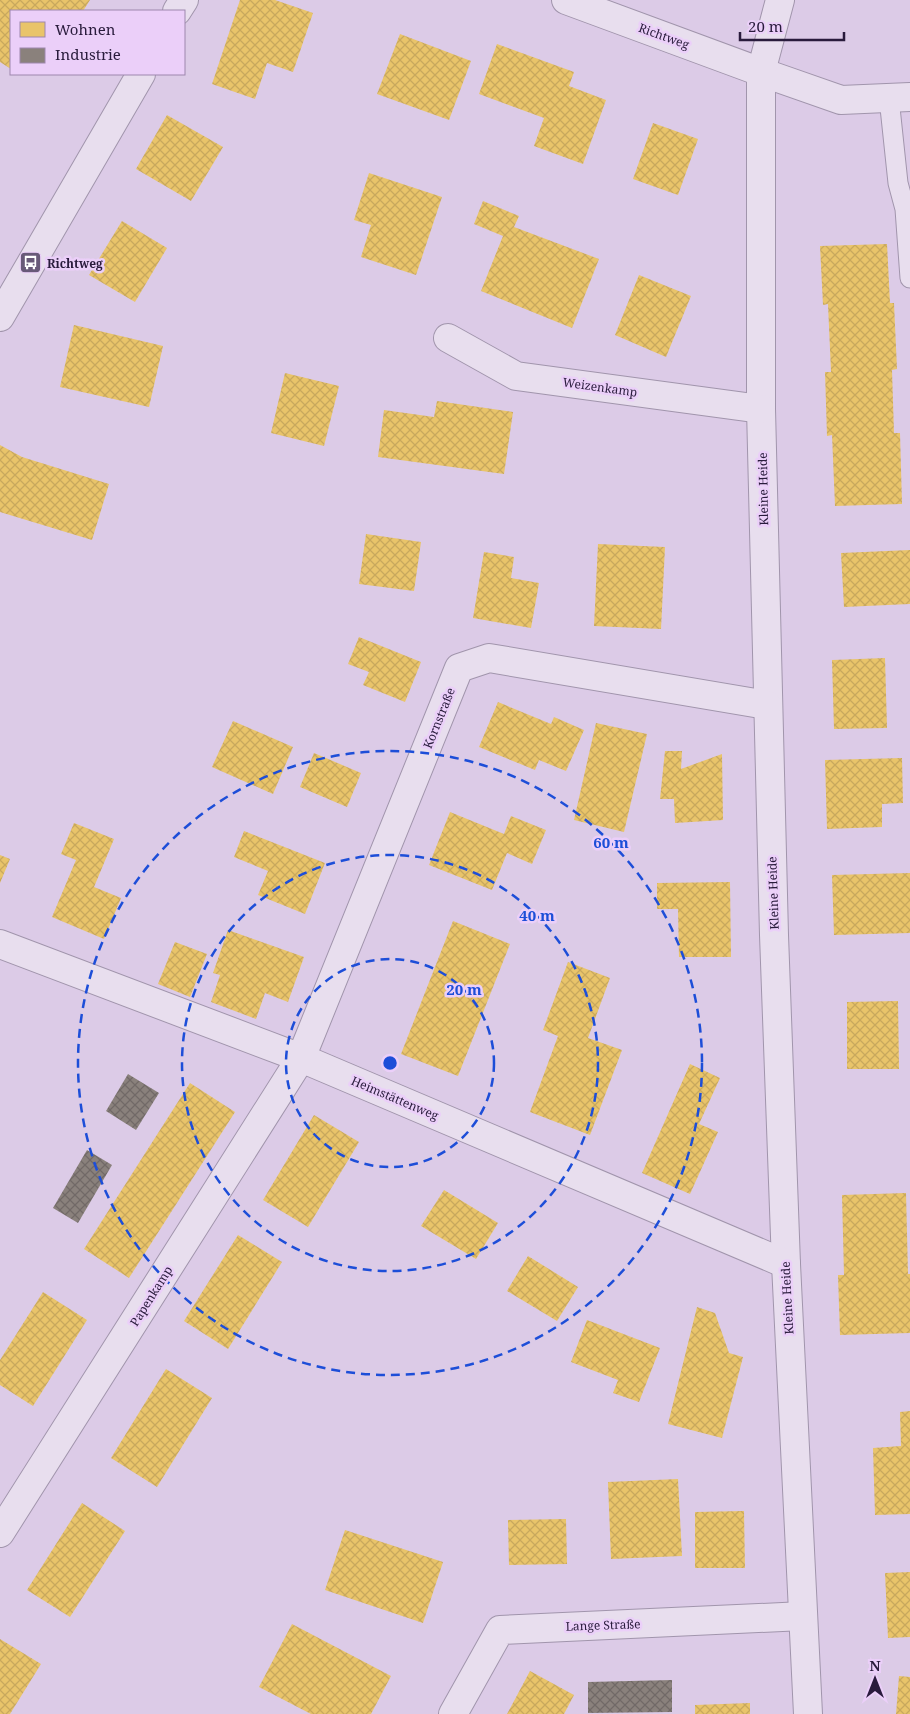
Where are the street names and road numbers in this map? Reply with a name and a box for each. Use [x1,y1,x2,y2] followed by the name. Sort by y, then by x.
[636,19,692,53] street label: Richtweg
[562,373,638,401] street label: Weizenkamp
[754,452,772,526] street label: Kleine Heide
[419,685,459,751] street label: Kornstraße
[763,856,783,930] street label: Kleine Heide
[349,1072,442,1124] street label: Heimstättenweg
[777,1261,797,1335] street label: Kleine Heide
[126,1263,176,1329] street label: Papenkamp
[565,1615,641,1635] street label: Lange Straße

